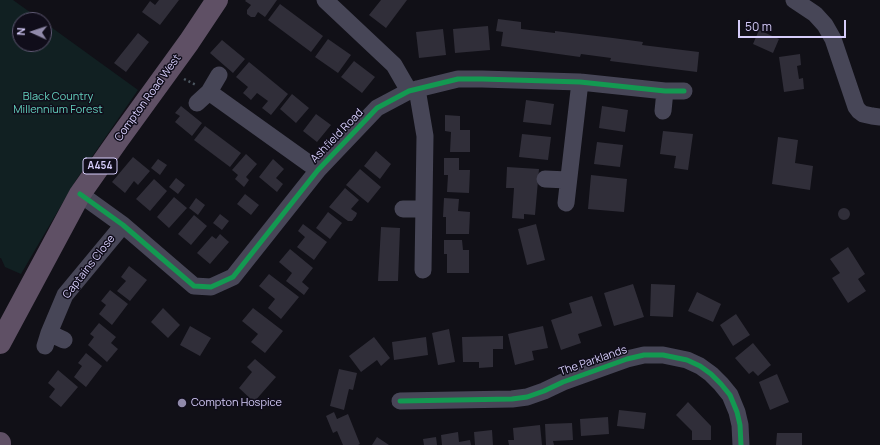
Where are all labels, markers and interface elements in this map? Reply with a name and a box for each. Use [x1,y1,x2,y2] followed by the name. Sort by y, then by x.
[12,12,52,52] north arrow
[740,12,848,38] scale bar
[745,18,772,35] text: 50 m
[13,27,28,36] text: N
[112,52,184,144] street label: Compton Road West
[13,90,103,116] park label: Black Country Millennium Forest
[308,106,366,166] street label: Ashfield Road
[83,158,117,174] road number: A454
[60,233,118,301] street label: Captains Close
[557,343,629,379] street label: The Parklands
[191,396,282,410] place label: Compton Hospice
[176,397,188,409] marker: Compton Hospice

